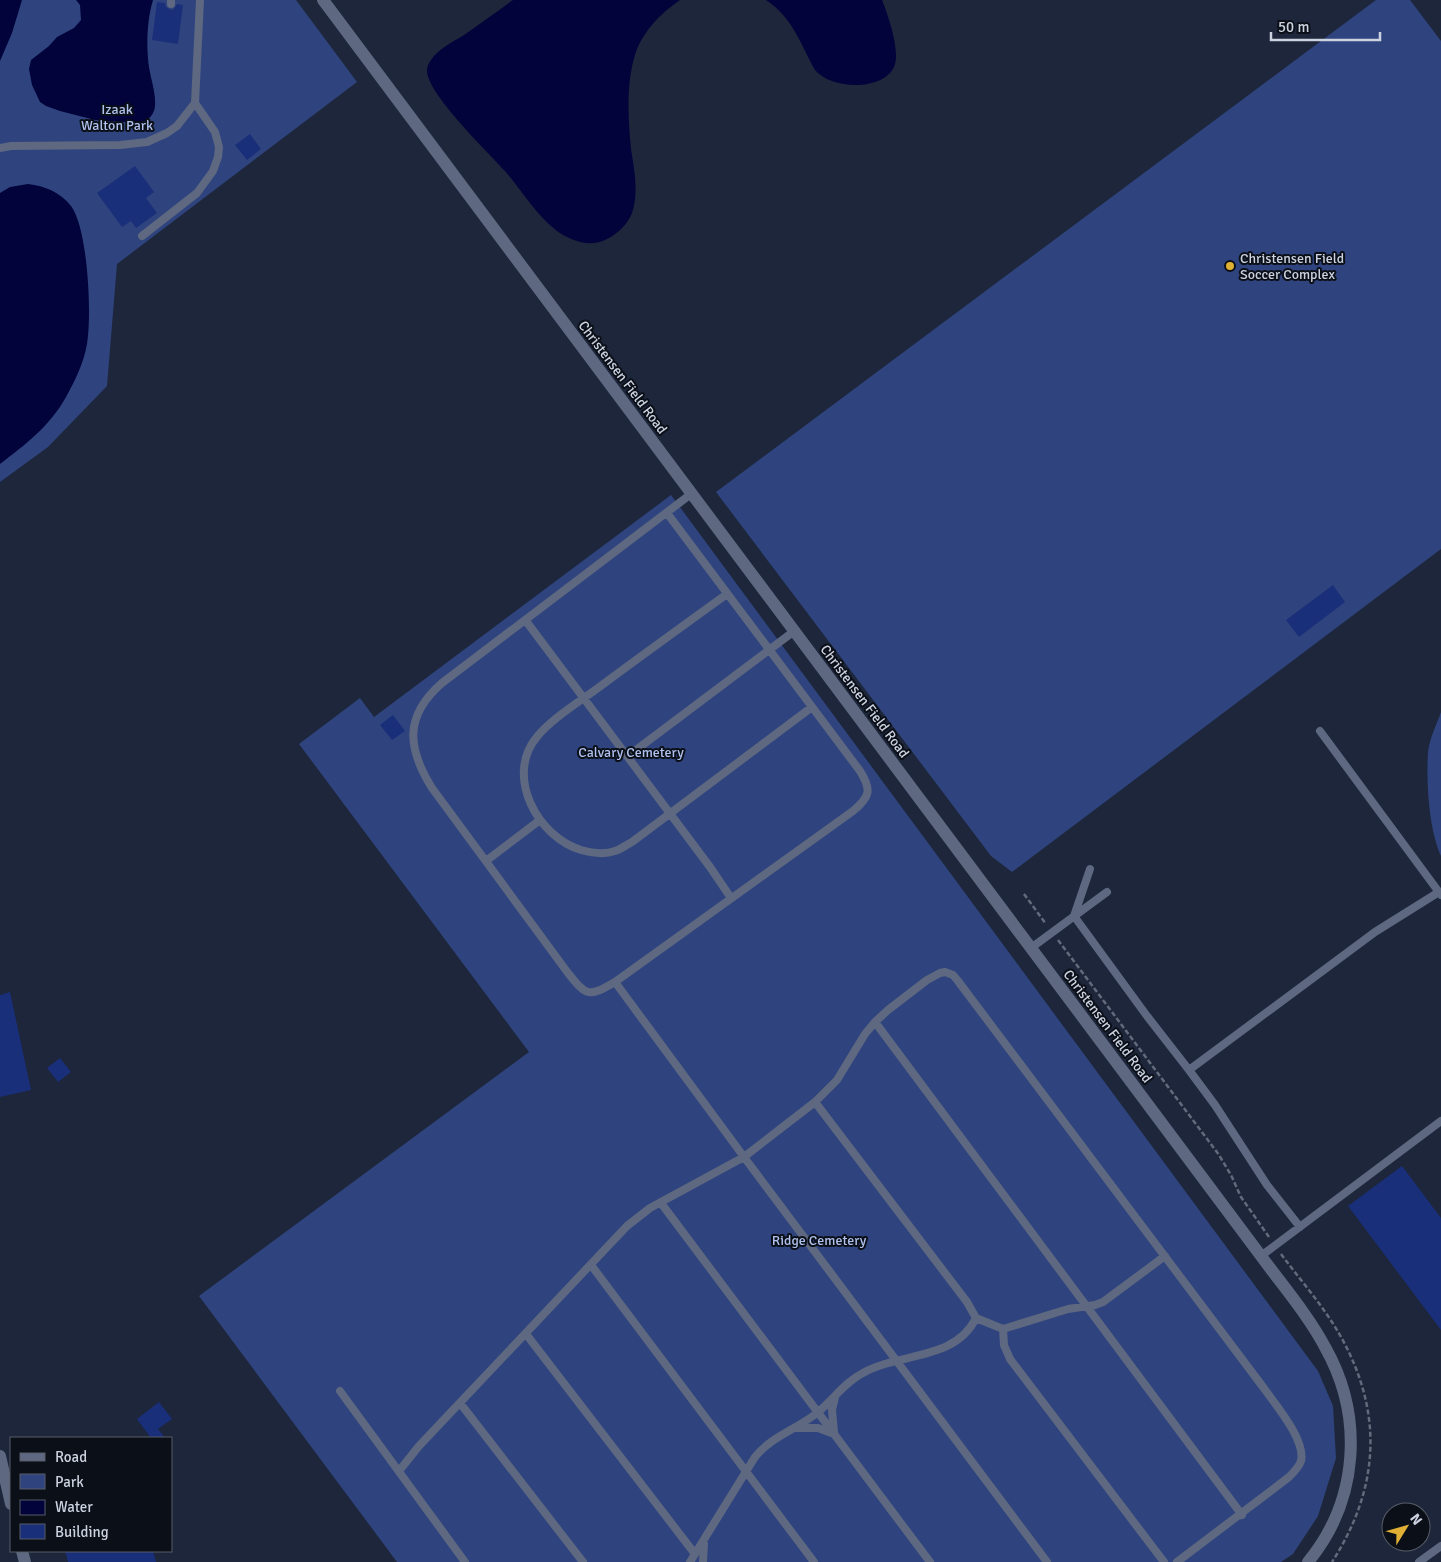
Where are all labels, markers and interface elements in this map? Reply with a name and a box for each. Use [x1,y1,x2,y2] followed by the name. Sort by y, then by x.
[1271,10,1380,42] scale bar
[1278,18,1309,36] text: 50 m
[81,101,153,134] park label: Izaak Walton Park
[1240,250,1344,283] place label: Christensen Field Soccer Complex
[1224,260,1236,272] marker: Christensen Field Soccer Complex
[575,317,671,437] street label: Christensen Field Road
[817,641,913,761] street label: Christensen Field Road
[578,744,684,761] park label: Calvary Cemetery
[1060,966,1156,1086] street label: Christensen Field Road
[772,1232,867,1249] park label: Ridge Cemetery
[10,1437,172,1552] legend
[55,1448,87,1466] text: Road
[55,1473,84,1491] text: Park
[55,1498,93,1516] text: Water
[1381,1502,1431,1552] north arrow
[1406,1510,1426,1528] text: N
[55,1523,109,1541] text: Building

